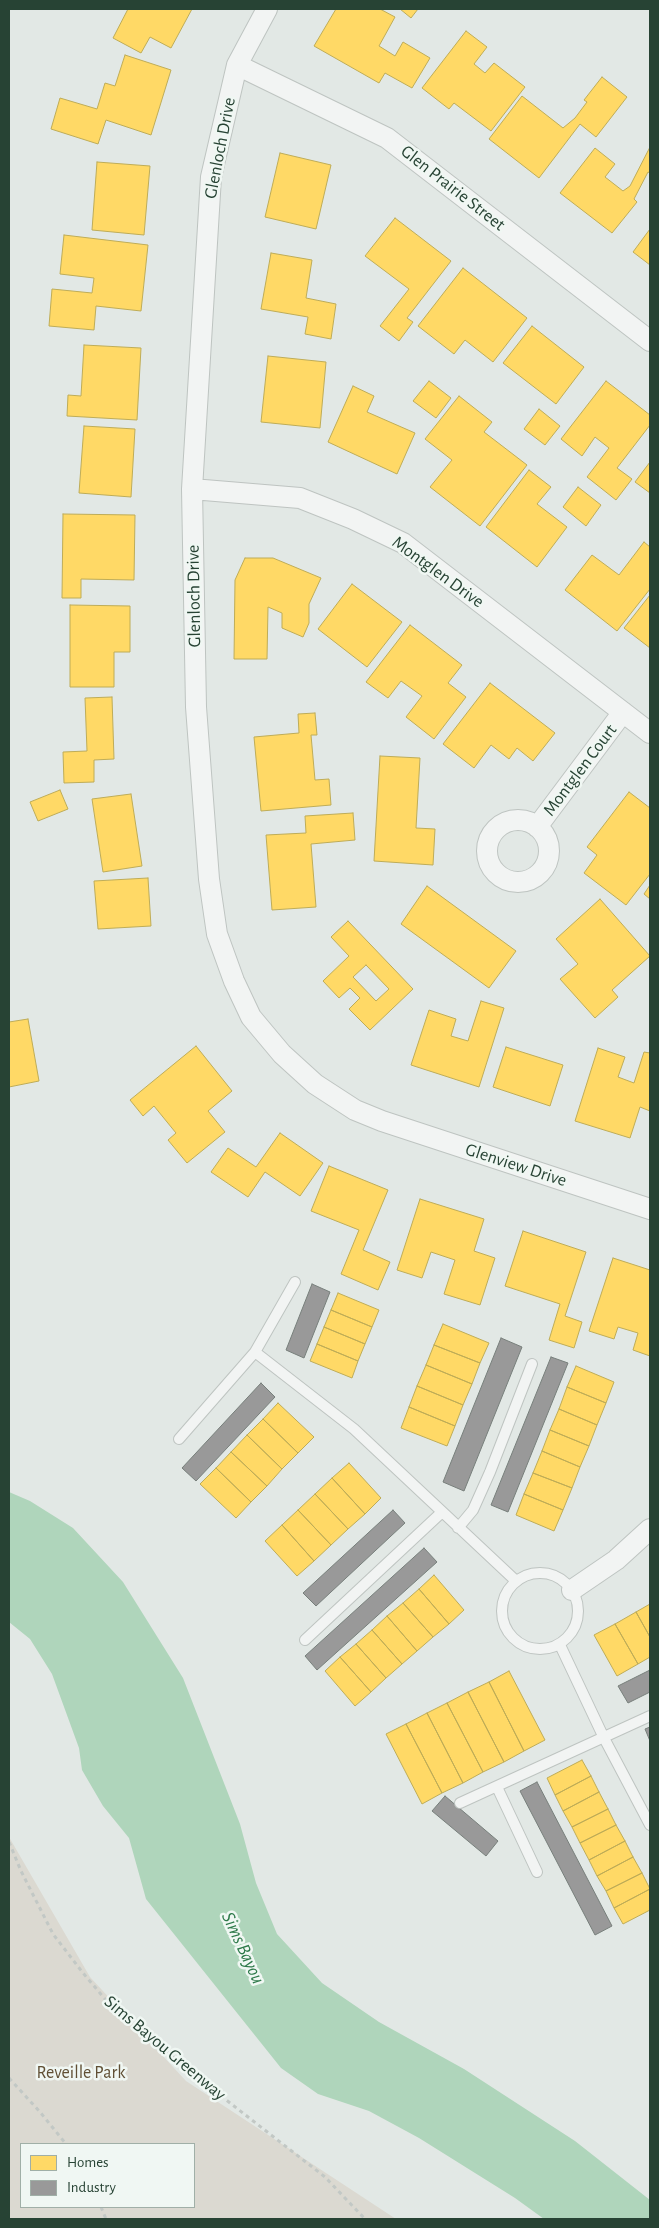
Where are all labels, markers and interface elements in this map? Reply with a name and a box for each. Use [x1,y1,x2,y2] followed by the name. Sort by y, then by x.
[200,96,240,200] street label: Glenloch Drive
[396,140,510,236] street label: Glen Prairie Street
[388,531,488,613] street label: Montglen Drive
[182,545,206,647] street label: Glenloch Drive
[538,720,622,820] street label: Montglen Court
[463,1138,569,1192] street label: Glenview Drive
[216,1908,270,1988] water label: Sims Bayou
[100,1991,230,2105] street label: Sims Bayou Greenway
[37,2062,125,2084] park label: Reveille Park
[20,2143,195,2208] legend
[67,2155,109,2170] text: Homes
[67,2180,116,2195] text: Industry

